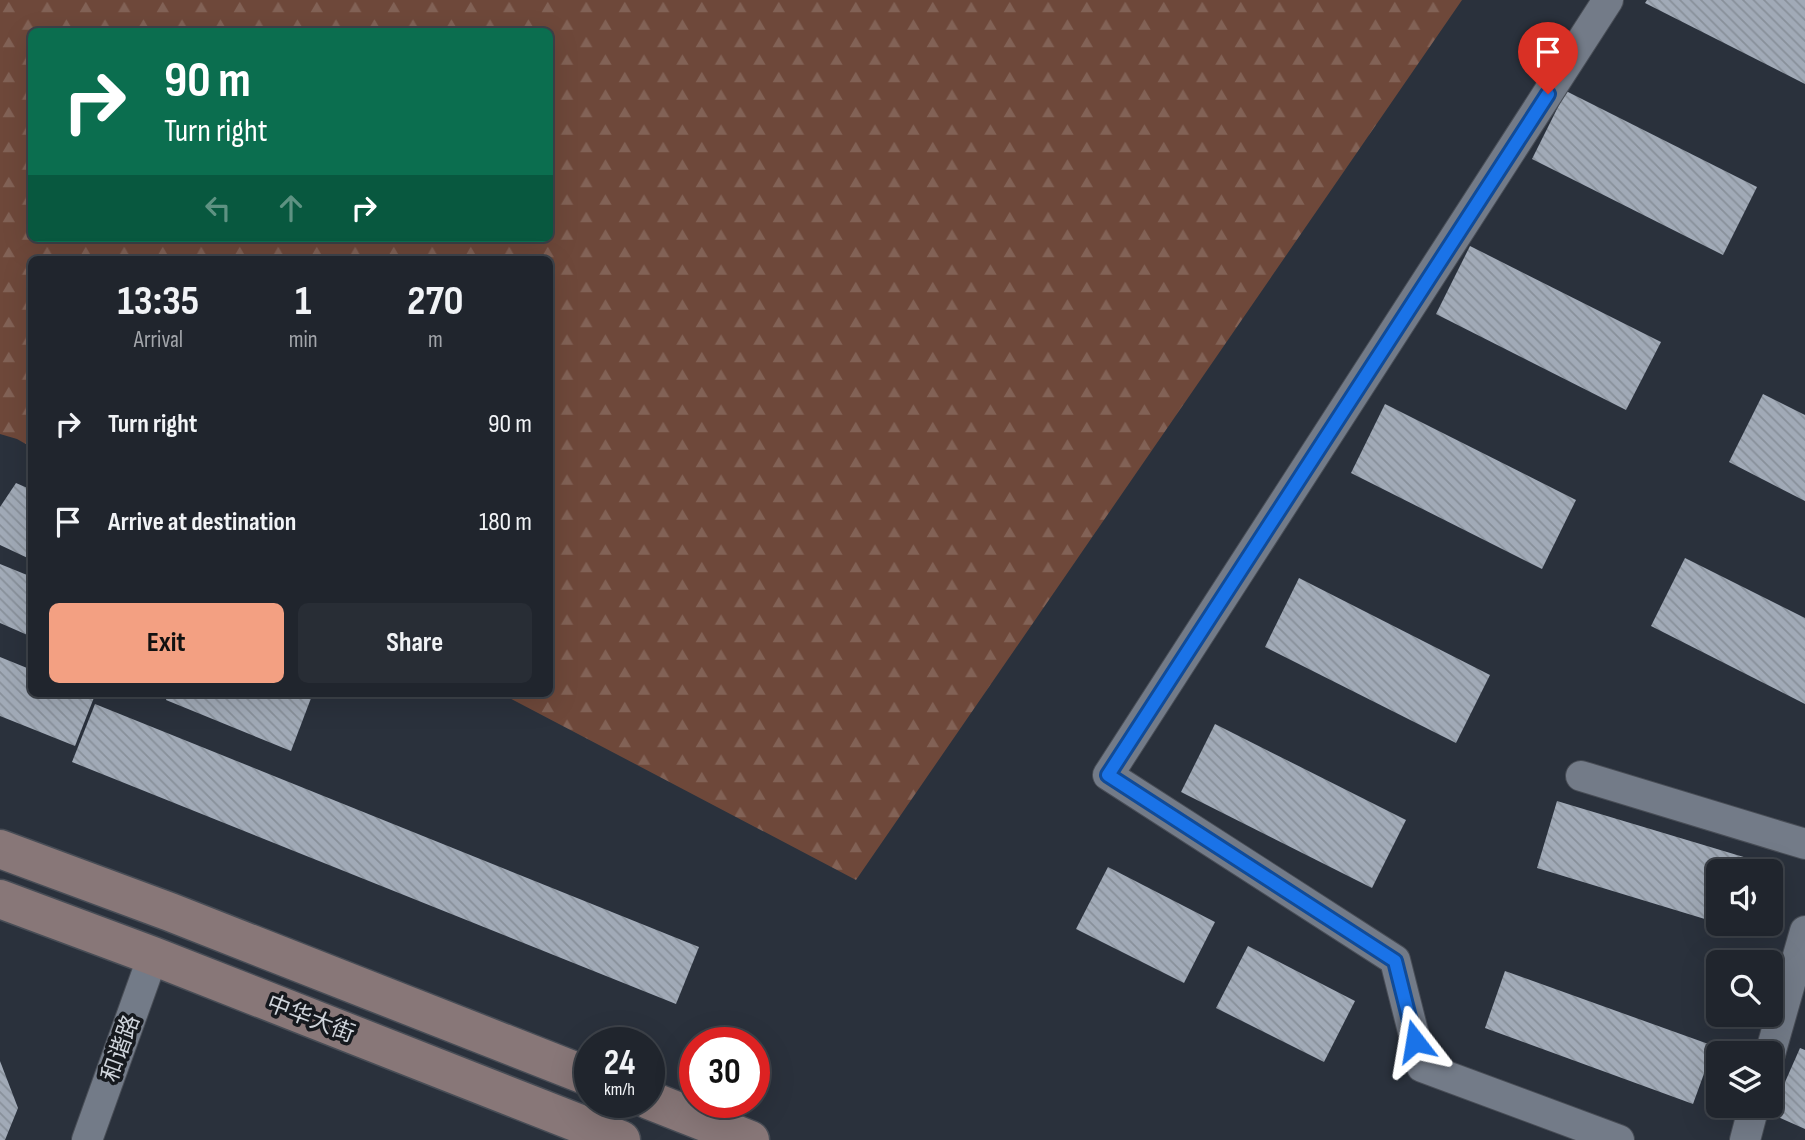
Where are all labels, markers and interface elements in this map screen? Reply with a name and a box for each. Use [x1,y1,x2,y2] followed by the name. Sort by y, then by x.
[1518,22,1578,94] pin
[1529,33,1567,71] icon: arrive
[164,52,251,111] text: 90 m
[49,56,140,147] icon: right
[164,112,268,151] text: Turn right
[199,189,237,227] icon: left
[272,189,310,227] icon: ahead
[345,189,383,227] icon: right
[117,276,199,327] text: 13:35
[295,276,311,327] text: 1
[407,276,464,327] text: 270
[134,326,183,354] text: Arrival
[289,326,318,354] text: min
[428,326,443,354] text: m
[49,405,87,443] icon: right
[108,409,197,440] text: Turn right
[488,409,532,440] text: 90 m
[49,503,87,541] icon: arrive
[108,507,296,538] text: Arrive at destination
[479,507,532,538] text: 180 m
[49,603,284,683] button: Exit
[298,603,532,683] button: Share
[1706,859,1783,1118] map controls
[1706,859,1783,936] button: sound
[1706,950,1783,1027] button: search
[263,989,359,1048] street label: 中华大街
[1378,1004,1452,1078] position arrow
[96,1011,146,1086] street label: 和谐路
[679,1027,770,1118] speed limit sign: 30
[1706,1041,1783,1118] button: layers
[604,1042,635,1085] text: 24
[604,1079,635,1100] text: km/h

